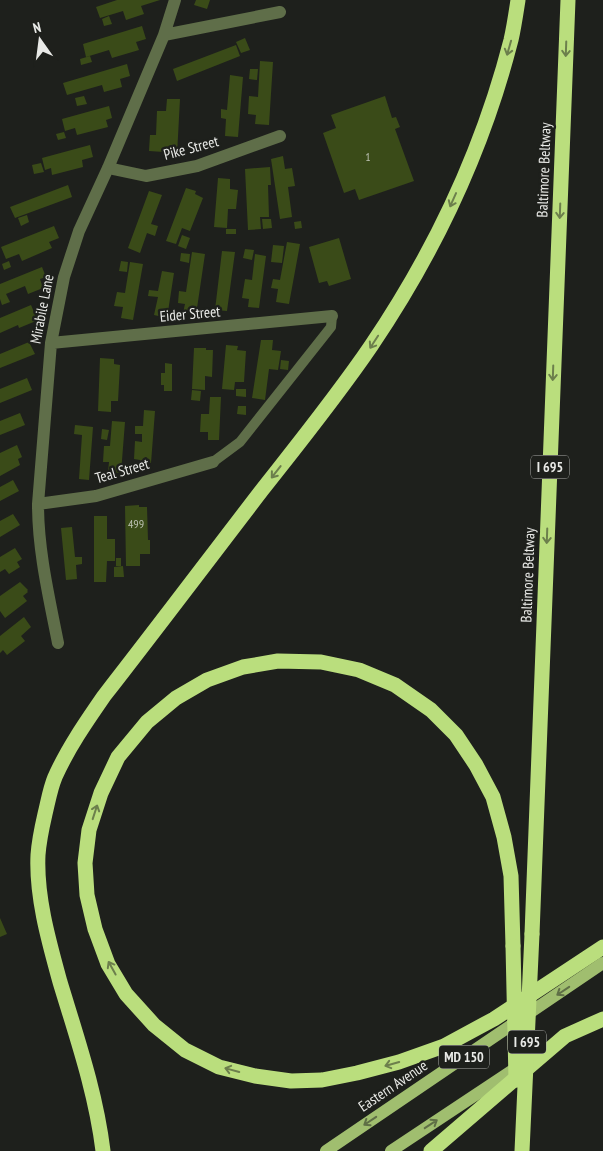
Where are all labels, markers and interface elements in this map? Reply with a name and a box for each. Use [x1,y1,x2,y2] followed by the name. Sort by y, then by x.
[15,15,65,65] north arrow
[31,18,43,37] text: N
[503,39,513,55] one-way arrow
[561,40,571,56] one-way arrow
[532,122,555,218] street label: Baltimore Beltway
[161,131,220,164] street label: Pike Street
[365,149,371,164] house number: 1
[448,192,457,207] one-way arrow
[555,203,564,219] one-way arrow
[25,273,58,345] street label: Mirabile Lane
[159,301,221,326] street label: Eider Street
[368,334,378,348] one-way arrow
[549,365,558,381] one-way arrow
[93,454,151,487] street label: Teal Street
[531,456,569,478] road number: I 695
[271,465,282,478] one-way arrow
[128,516,144,531] house number: 499
[516,527,539,623] street label: Baltimore Beltway
[542,528,552,544] one-way arrow
[90,804,100,820] one-way arrow
[106,962,116,976] one-way arrow
[556,986,570,996] one-way arrow
[508,1030,546,1054] road number: I 695
[439,1046,489,1068] road number: MD 150
[355,1056,431,1116] street label: Eastern Avenue
[384,1060,400,1069] one-way arrow
[225,1065,241,1075] one-way arrow
[363,1116,377,1126] one-way arrow
[424,1119,438,1129] one-way arrow

